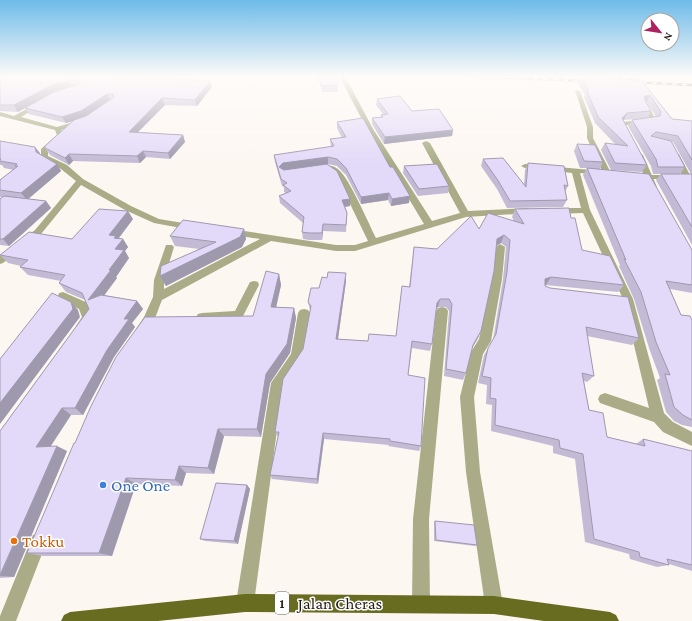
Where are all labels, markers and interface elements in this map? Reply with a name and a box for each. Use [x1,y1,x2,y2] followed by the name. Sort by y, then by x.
[640,12,680,52] north arrow
[661,31,676,44] text: N
[111,476,170,495] place label: One One
[98,480,108,490] marker: One One
[22,532,64,551] place label: Tokku
[9,536,19,546] marker: Tokku
[275,592,289,614] road number: 1
[296,594,383,613] street label: Jalan Cheras

